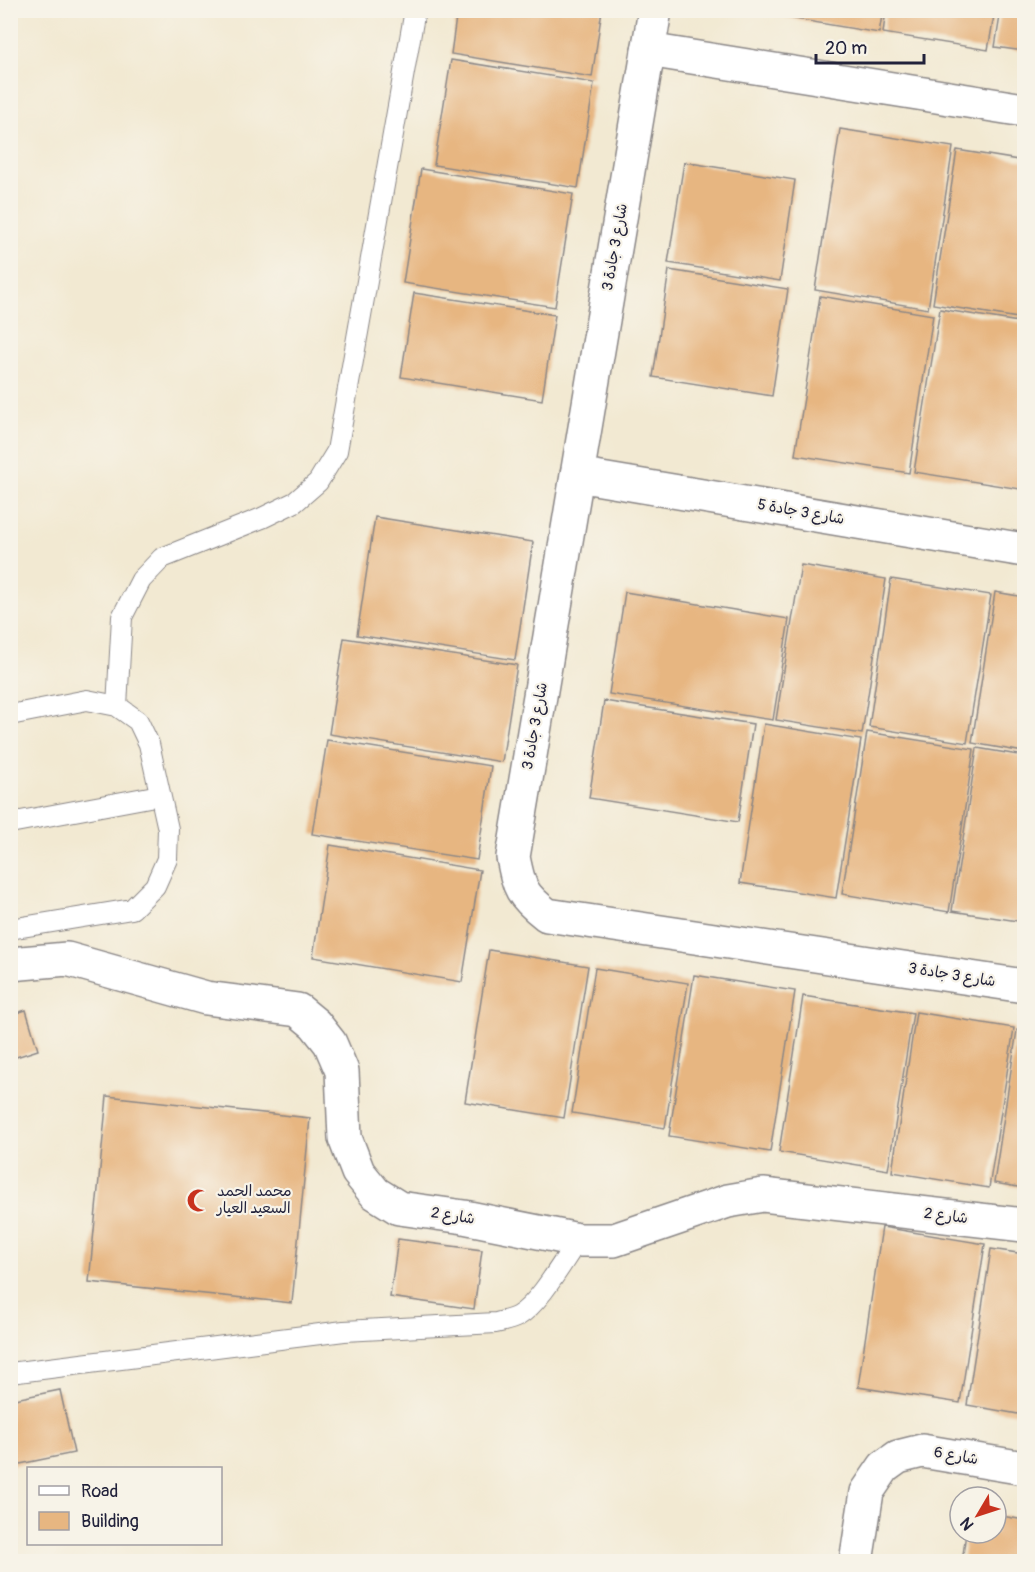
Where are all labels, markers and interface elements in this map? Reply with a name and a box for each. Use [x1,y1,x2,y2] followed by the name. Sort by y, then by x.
[816,27,924,65] scale bar
[825,37,867,60] text: 20 m
[598,202,632,292] street label: شارع 3 جادة 3
[756,495,846,529] street label: شارع 3 جادة 5
[518,681,552,771] street label: شارع 3 جادة 3
[907,959,997,991] street label: شارع 3 جادة 3
[216,1182,292,1218] place label: محمد الحمد السعيد العيار
[186,1187,212,1213] mosque icon: محمد الحمد السعيد العيار
[430,1203,476,1229] street label: شارع 2
[923,1204,969,1228] street label: شارع 2
[932,1443,980,1469] street label: شارع 6
[27,1467,222,1545] legend
[81,1480,118,1503] text: Road
[948,1485,1008,1545] north arrow
[81,1510,139,1533] text: Building
[956,1513,978,1534] text: N

